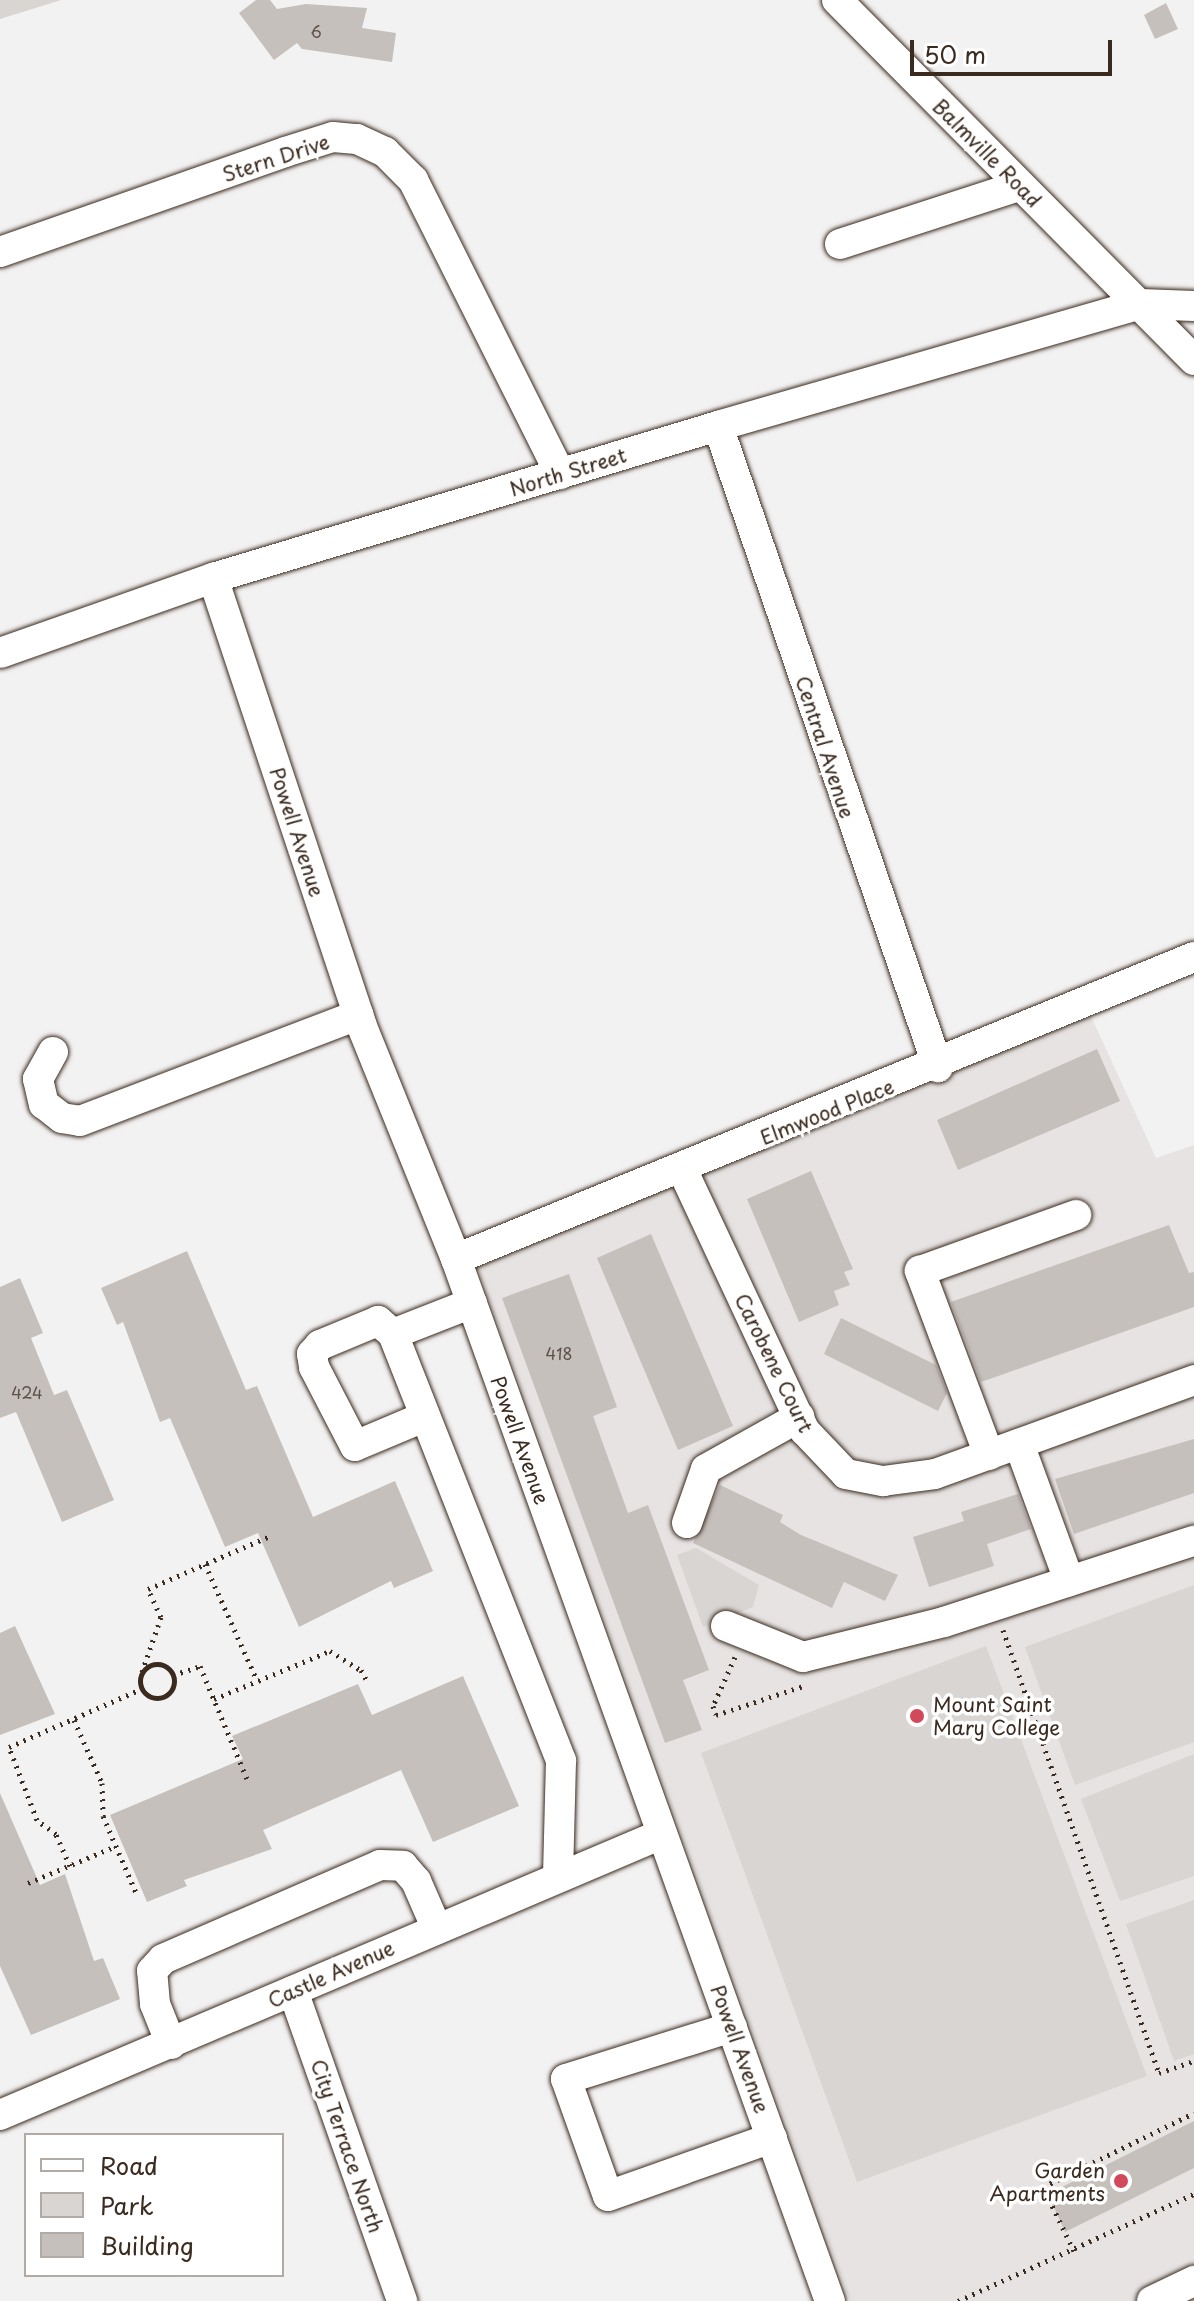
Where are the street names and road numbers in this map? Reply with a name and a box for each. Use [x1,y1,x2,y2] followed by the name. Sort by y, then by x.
[928,94,1046,212] street label: Balmville Road
[220,129,332,187] street label: Stern Drive
[506,443,630,501] street label: North Street
[791,673,859,821] street label: Central Avenue
[265,764,329,900] street label: Powell Avenue
[756,1074,898,1150] street label: Elmwood Place
[730,1289,818,1437] street label: Carobene Court
[486,1372,554,1508] street label: Powell Avenue
[264,1935,398,2013] street label: Castle Avenue
[706,1981,774,2117] street label: Powell Avenue
[306,2056,388,2236] street label: City Terrace North

